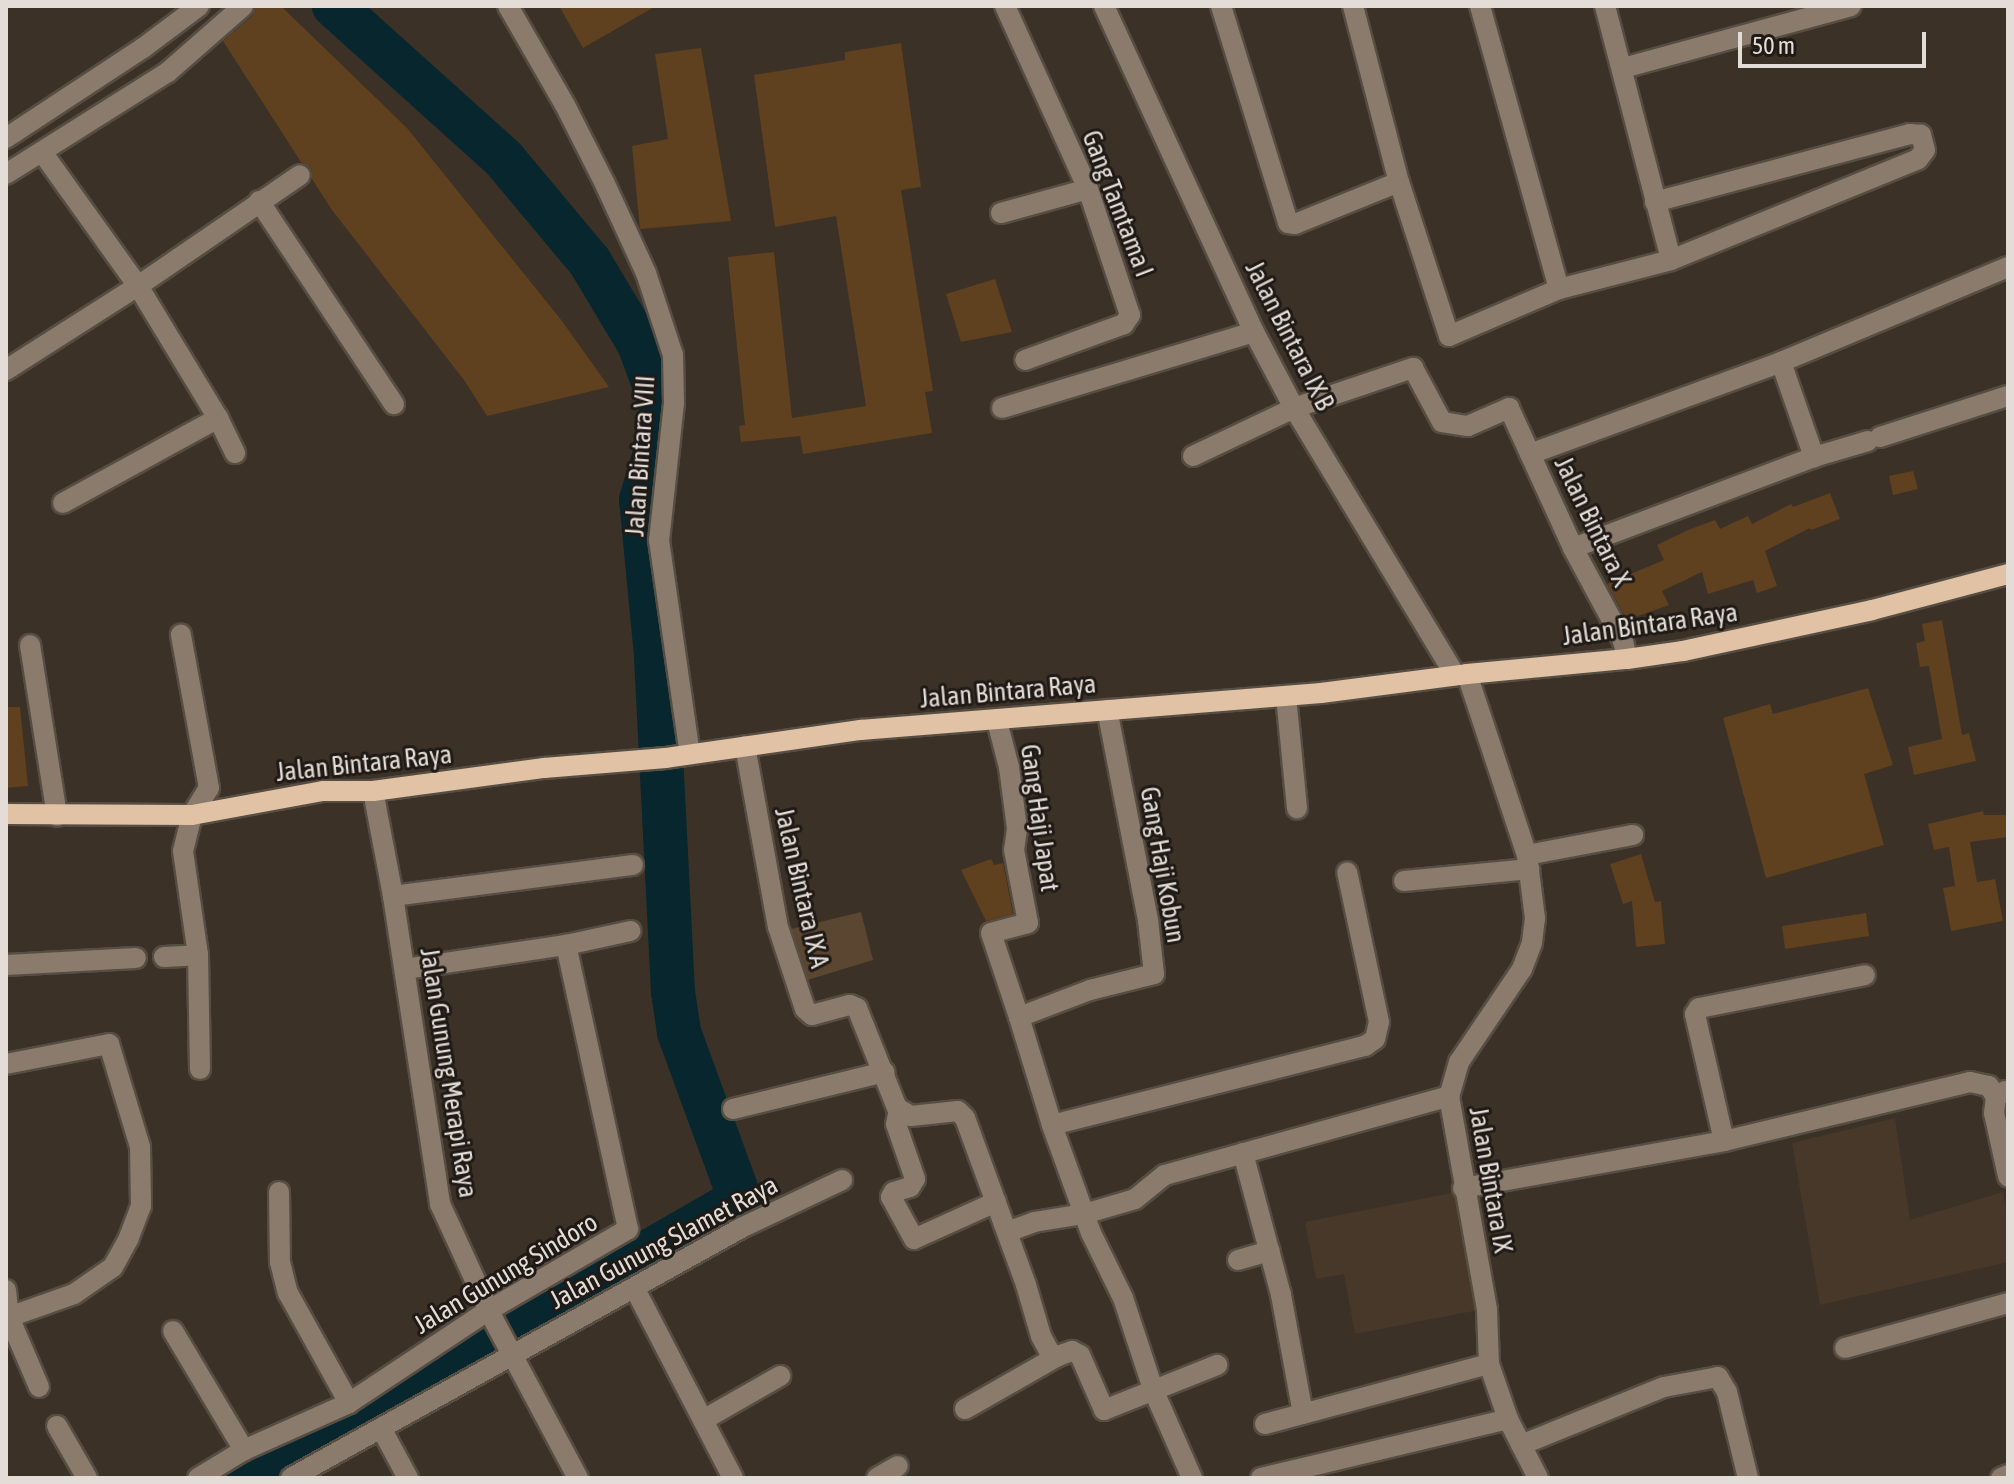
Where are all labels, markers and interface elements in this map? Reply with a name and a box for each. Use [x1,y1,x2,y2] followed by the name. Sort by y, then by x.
[1742,16,1930,66] scale bar
[1752,32,1795,59] text: 50 m
[1075,126,1159,282] street label: Gang Tamtama I
[1238,256,1340,416] street label: Jalan Bintara IX B
[620,374,662,538] street label: Jalan Bintara VIII
[1547,452,1637,592] street label: Jalan Bintara X
[1560,597,1740,653] street label: Jalan Bintara Raya
[919,669,1097,715] street label: Jalan Bintara Raya
[275,739,453,789] street label: Jalan Bintara Raya
[1013,742,1065,894] street label: Gang Haji Japat
[1133,785,1191,945] street label: Gang Haji Kobun
[767,805,835,971] street label: Jalan Bintara IX A
[413,946,483,1200] street label: Jalan Gunung Merapi Raya
[1462,1105,1518,1255] street label: Jalan Bintara IX
[545,1170,783,1316] street label: Jalan Gunung Slamet Raya
[409,1207,603,1341] street label: Jalan Gunung Sindoro

